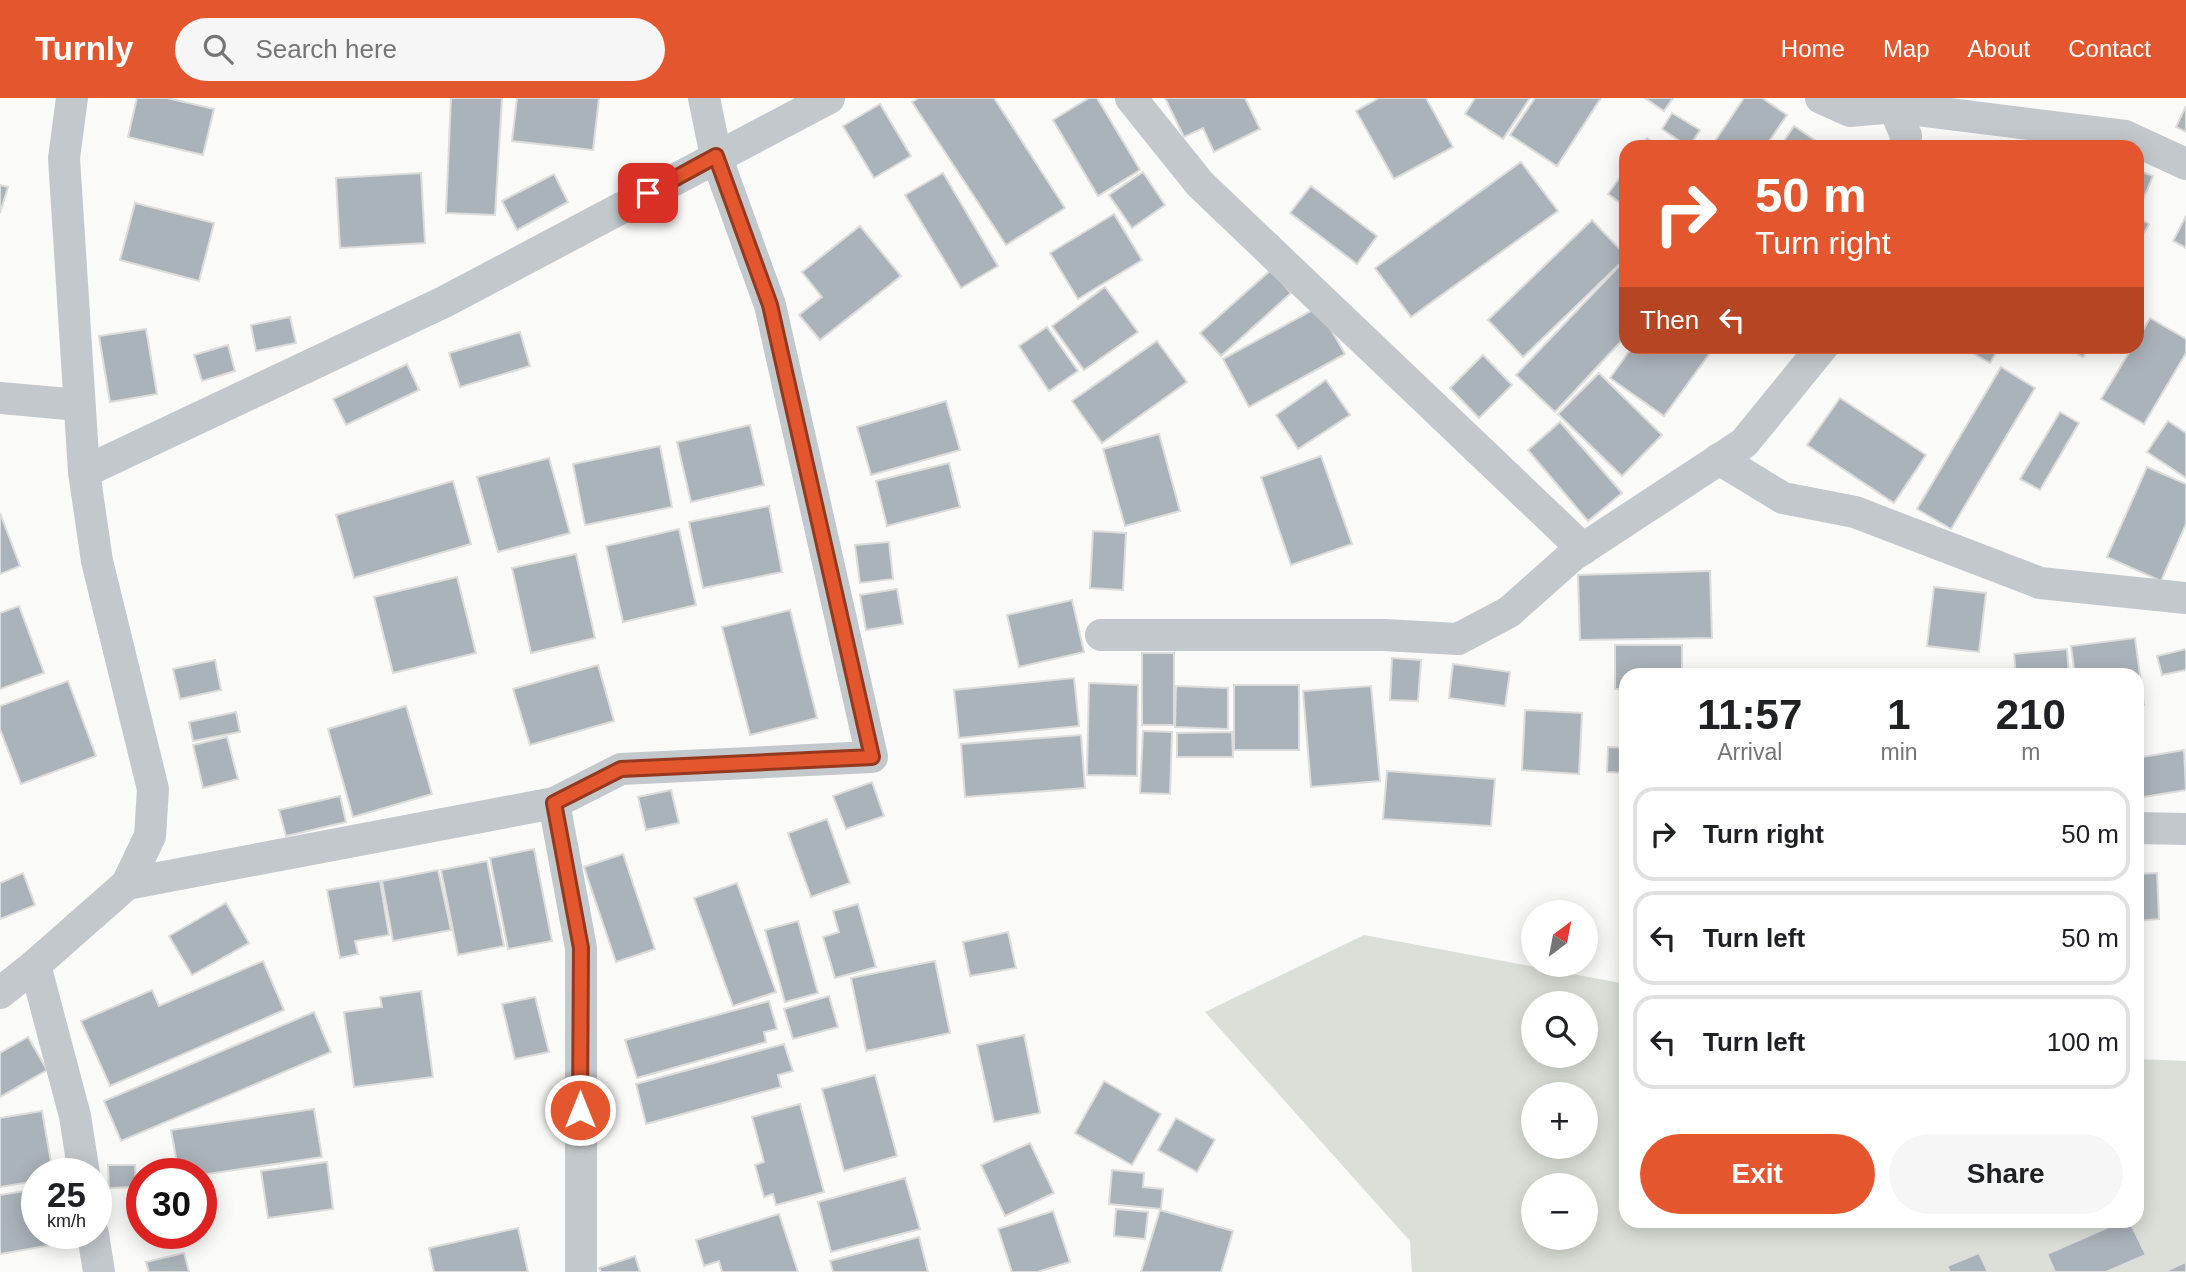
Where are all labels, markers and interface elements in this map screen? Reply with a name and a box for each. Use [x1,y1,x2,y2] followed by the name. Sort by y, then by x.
[175,18,665,81] search box
[35,30,133,67] text: Turnly
[199,30,237,68] icon: search
[255,34,397,64] text: Search here
[1781,35,1845,62] text: Home
[1883,35,1930,62] text: Map
[1968,35,2030,62] text: About
[2068,35,2151,62] text: Contact
[618,163,678,223] pin
[1640,168,1731,259] icon: right
[1755,168,1867,222] text: 50 m
[629,174,667,212] icon: arrive
[1755,225,1891,261] text: Turn right
[1713,301,1751,339] icon: left
[1640,305,1699,335] text: Then
[1697,691,1802,738] text: 11:57
[1887,691,1911,738] text: 1
[1996,691,2066,738] text: 210
[1717,739,1782,765] text: Arrival
[1880,739,1918,765] text: min
[2021,739,2040,765] text: m
[1644,815,1682,853] icon: right
[1703,819,1824,849] text: Turn right
[2061,819,2119,849] text: 50 m
[1521,900,1598,976] north arrow
[1521,900,1598,1250] map controls
[1644,919,1682,957] icon: left
[1703,923,1805,953] text: Turn left
[2061,923,2119,953] text: 50 m
[1521,991,1598,1068] button: search
[1644,1023,1682,1061] icon: left
[1703,1027,1805,1057] text: Turn left
[2047,1027,2119,1057] text: 100 m
[543,1073,617,1147] position arrow
[1521,1082,1598,1159] button: +
[1640,1134,1875,1214] button: Exit
[1889,1134,2123,1214] button: Share
[126,1158,217,1249] speed limit sign: 30
[1521,1173,1598,1250] button: −
[47,1175,86,1214] text: 25
[47,1211,86,1231] text: km/h

